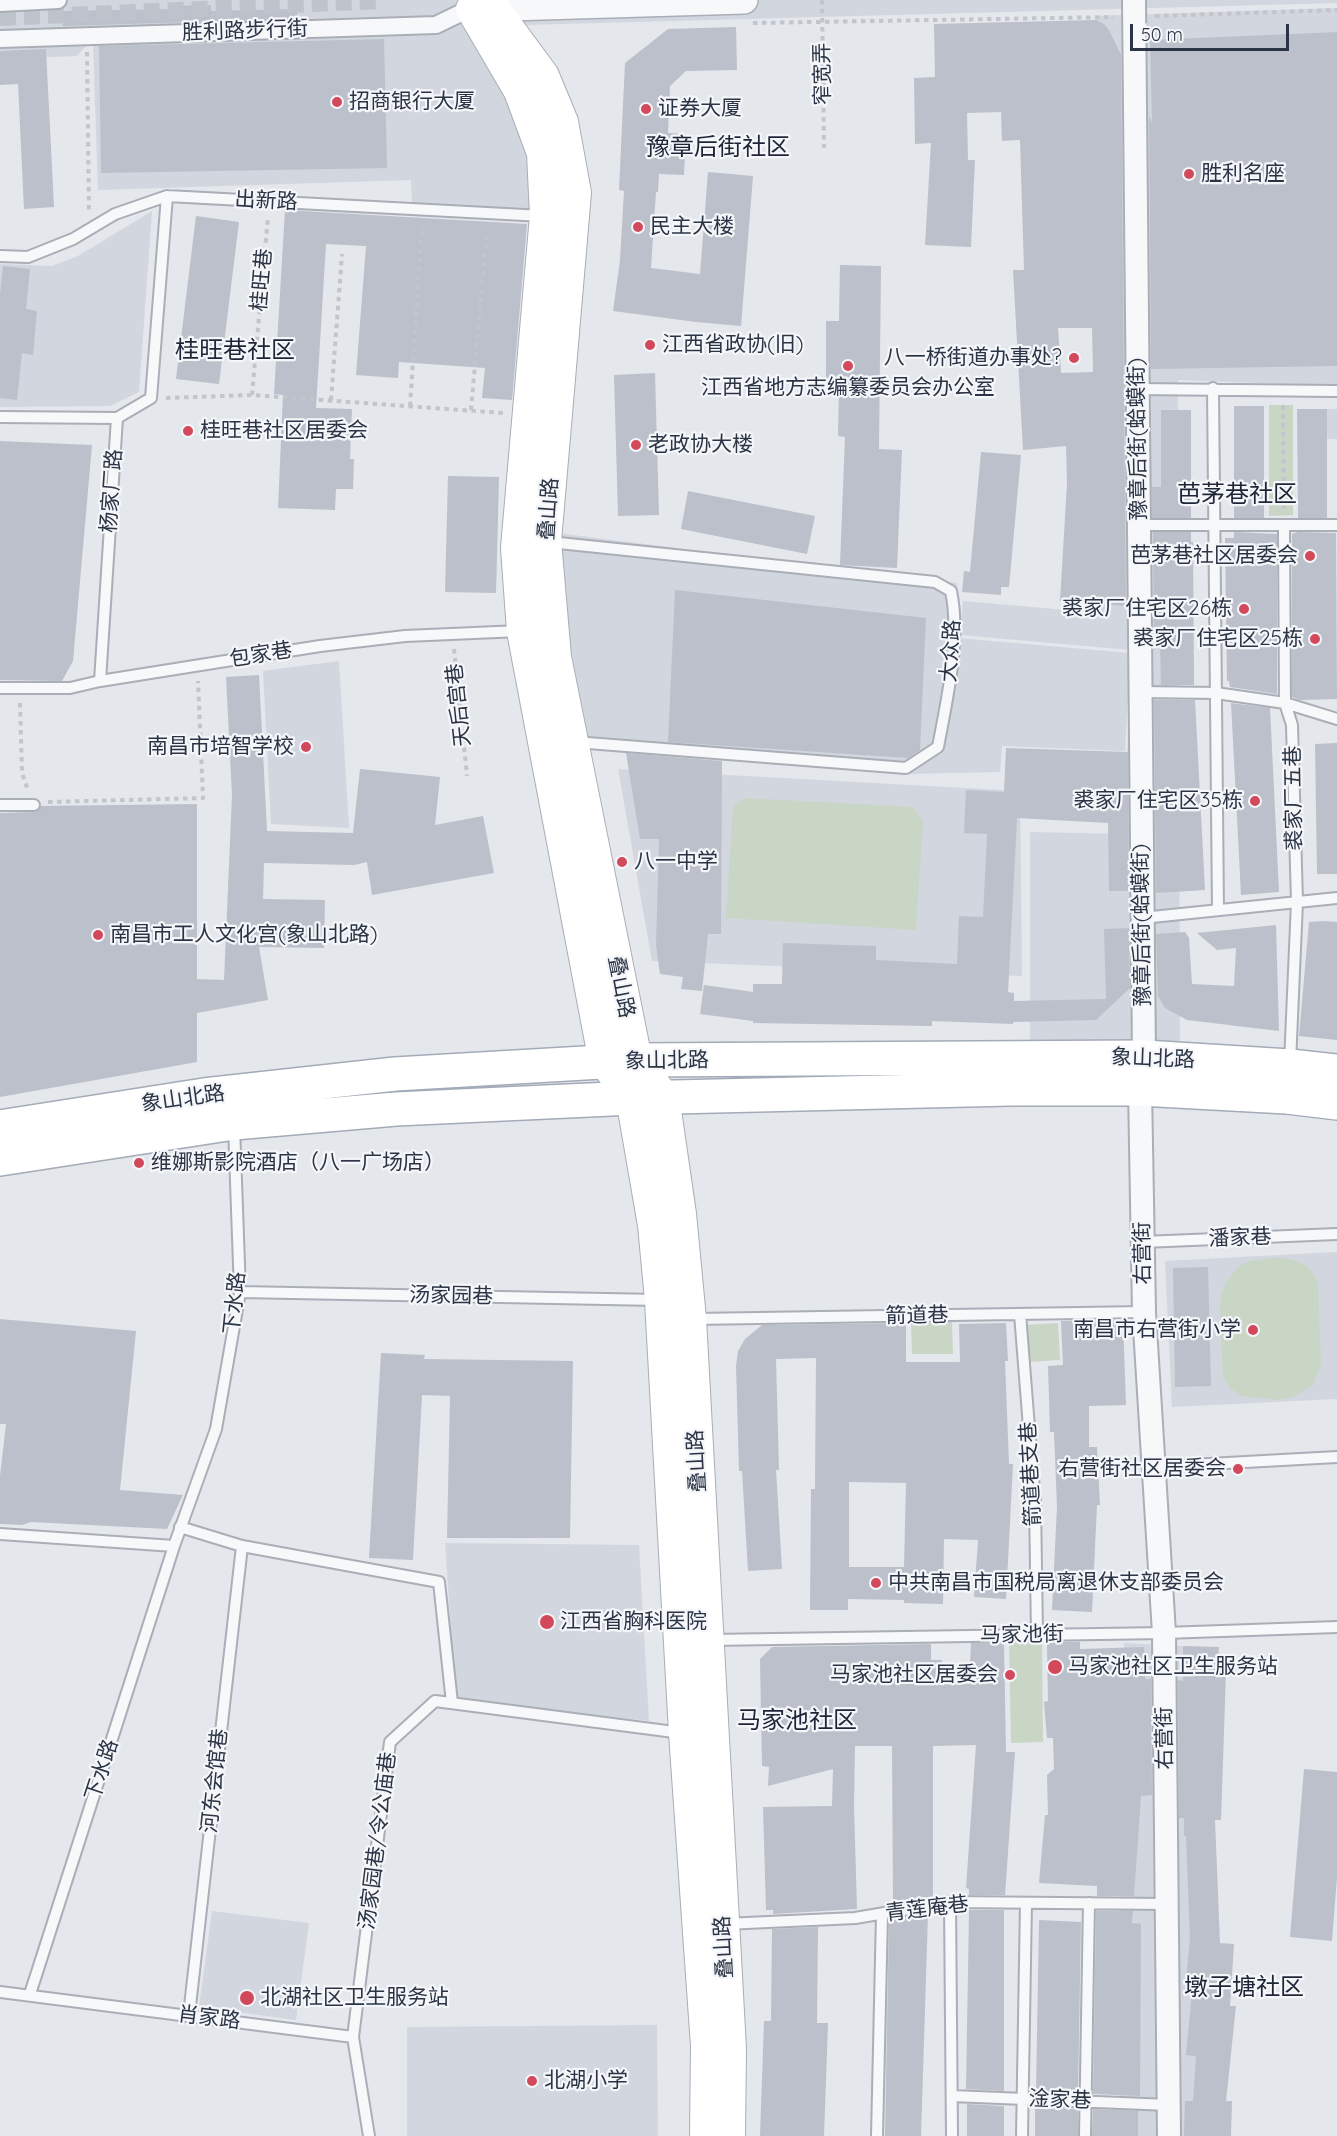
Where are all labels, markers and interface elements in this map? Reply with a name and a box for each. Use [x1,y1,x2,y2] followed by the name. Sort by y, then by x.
[1133,12,1292,50] scale bar
[182,16,308,46] street label: 胜利路步行街
[1141,23,1183,46] text: 50 m
[810,42,836,106] street label: 窄宽弄
[349,89,475,115] place label: 招商银行大厦
[330,95,344,109] marker: 招商银行大厦
[658,96,742,122] place label: 证券大厦
[639,102,653,116] marker: 证券大厦
[646,134,790,162] district label: 豫章后街社区
[1201,161,1285,187] place label: 胜利名座
[1182,167,1196,181] marker: 胜利名座
[234,187,298,215] street label: 出新路
[650,214,734,240] place label: 民主大楼
[631,220,645,234] marker: 民主大楼
[247,248,277,312] street label: 桂旺巷
[662,332,804,358] place label: 江西省政协(旧)
[175,337,295,365] district label: 桂旺巷社区
[643,338,657,352] marker: 江西省政协(旧)
[884,345,1062,371] place label: 八一桥街道办事处?
[1067,351,1081,365] marker: 八一桥街道办事处?
[1124,357,1152,521] street label: 豫章后街(蛤蟆街)
[841,359,855,373] marker: 江西省地方志编纂委员会办公室
[701,375,995,401] place label: 江西省地方志编纂委员会办公室
[200,418,368,444] place label: 桂旺巷社区居委会
[181,424,195,438] marker: 桂旺巷社区居委会
[648,432,753,458] place label: 老政协大楼
[629,438,643,452] marker: 老政协大楼
[97,448,127,534] street label: 杨家厂路
[534,477,564,541] street label: 叠山路
[1177,481,1297,509] district label: 芭茅巷社区
[1130,543,1298,569] place label: 芭茅巷社区居委会
[1303,549,1317,563] marker: 芭茅巷社区居委会
[1062,596,1232,622] place label: 裘家厂住宅区26栋
[1237,602,1251,616] marker: 裘家厂住宅区26栋
[936,619,966,683] street label: 大众路
[1133,626,1303,652] place label: 裘家厂住宅区25栋
[1308,632,1322,646] marker: 裘家厂住宅区25栋
[228,638,294,672] street label: 包家巷
[442,662,476,748] street label: 天后宫巷
[147,734,294,760] place label: 南昌市培智学校
[299,740,313,754] marker: 南昌市培智学校
[1280,745,1308,851] street label: 裘家厂五巷
[1074,788,1243,814] place label: 裘家厂住宅区35栋
[1248,794,1262,808] marker: 裘家厂住宅区35栋
[1128,843,1156,1007] street label: 豫章后街(蛤蟆街)
[634,849,718,875] place label: 八一中学
[615,855,629,869] marker: 八一中学
[110,922,378,948] place label: 南昌市工人文化宫(象山北路)
[91,928,105,942] marker: 南昌市工人文化宫(象山北路)
[603,954,639,1020] street label: 叠山路
[1111,1045,1195,1073] street label: 象山北路
[625,1048,709,1074] street label: 象山北路
[140,1081,226,1117] street label: 象山北路
[151,1150,445,1176] place label: 维娜斯影院酒店（八一广场店）
[132,1156,146,1170] marker: 维娜斯影院酒店（八一广场店）
[1130,1221,1156,1285] street label: 右营街
[1208,1224,1272,1252] street label: 潘家巷
[219,1270,251,1336] street label: 下水路
[409,1283,493,1309] street label: 汤家园巷
[885,1303,949,1329] street label: 箭道巷
[1073,1317,1241,1343] place label: 南昌市右营街小学
[1246,1323,1260,1337] marker: 南昌市右营街小学
[1016,1421,1046,1527] street label: 箭道巷支巷
[683,1429,711,1493] street label: 叠山路
[1058,1456,1226,1482] place label: 右营街社区居委会
[1231,1462,1245,1476] marker: 右营街社区居委会
[888,1570,1224,1596] place label: 中共南昌市国税局离退休支部委员会
[869,1576,883,1590] marker: 中共南昌市国税局离退休支部委员会
[560,1609,707,1635] place label: 江西省胸科医院
[538,1613,556,1631] marker: 江西省胸科医院
[980,1622,1064,1648] street label: 马家池街
[1068,1654,1278,1680] place label: 马家池社区卫生服务站
[1046,1658,1064,1676] marker: 马家池社区卫生服务站
[830,1662,998,1688] place label: 马家池社区居委会
[1003,1668,1017,1682] marker: 马家池社区居委会
[1152,1706,1178,1770] street label: 右营街
[737,1707,857,1735] district label: 马家池社区
[197,1727,233,1835] street label: 河东会馆巷
[80,1736,124,1804] street label: 下水路
[355,1751,401,1931] street label: 汤家园巷/令公庙巷
[884,1891,970,1927] street label: 青莲庵巷
[710,1915,738,1979] street label: 叠山路
[1184,1974,1304,2002] district label: 墩子塘社区
[260,1985,449,2011] place label: 北湖社区卫生服务站
[238,1989,256,2007] marker: 北湖社区卫生服务站
[176,2002,242,2034] street label: 肖家路
[544,2068,628,2094] place label: 北湖小学
[525,2074,539,2088] marker: 北湖小学
[1028,2086,1092,2114] street label: 淦家巷

